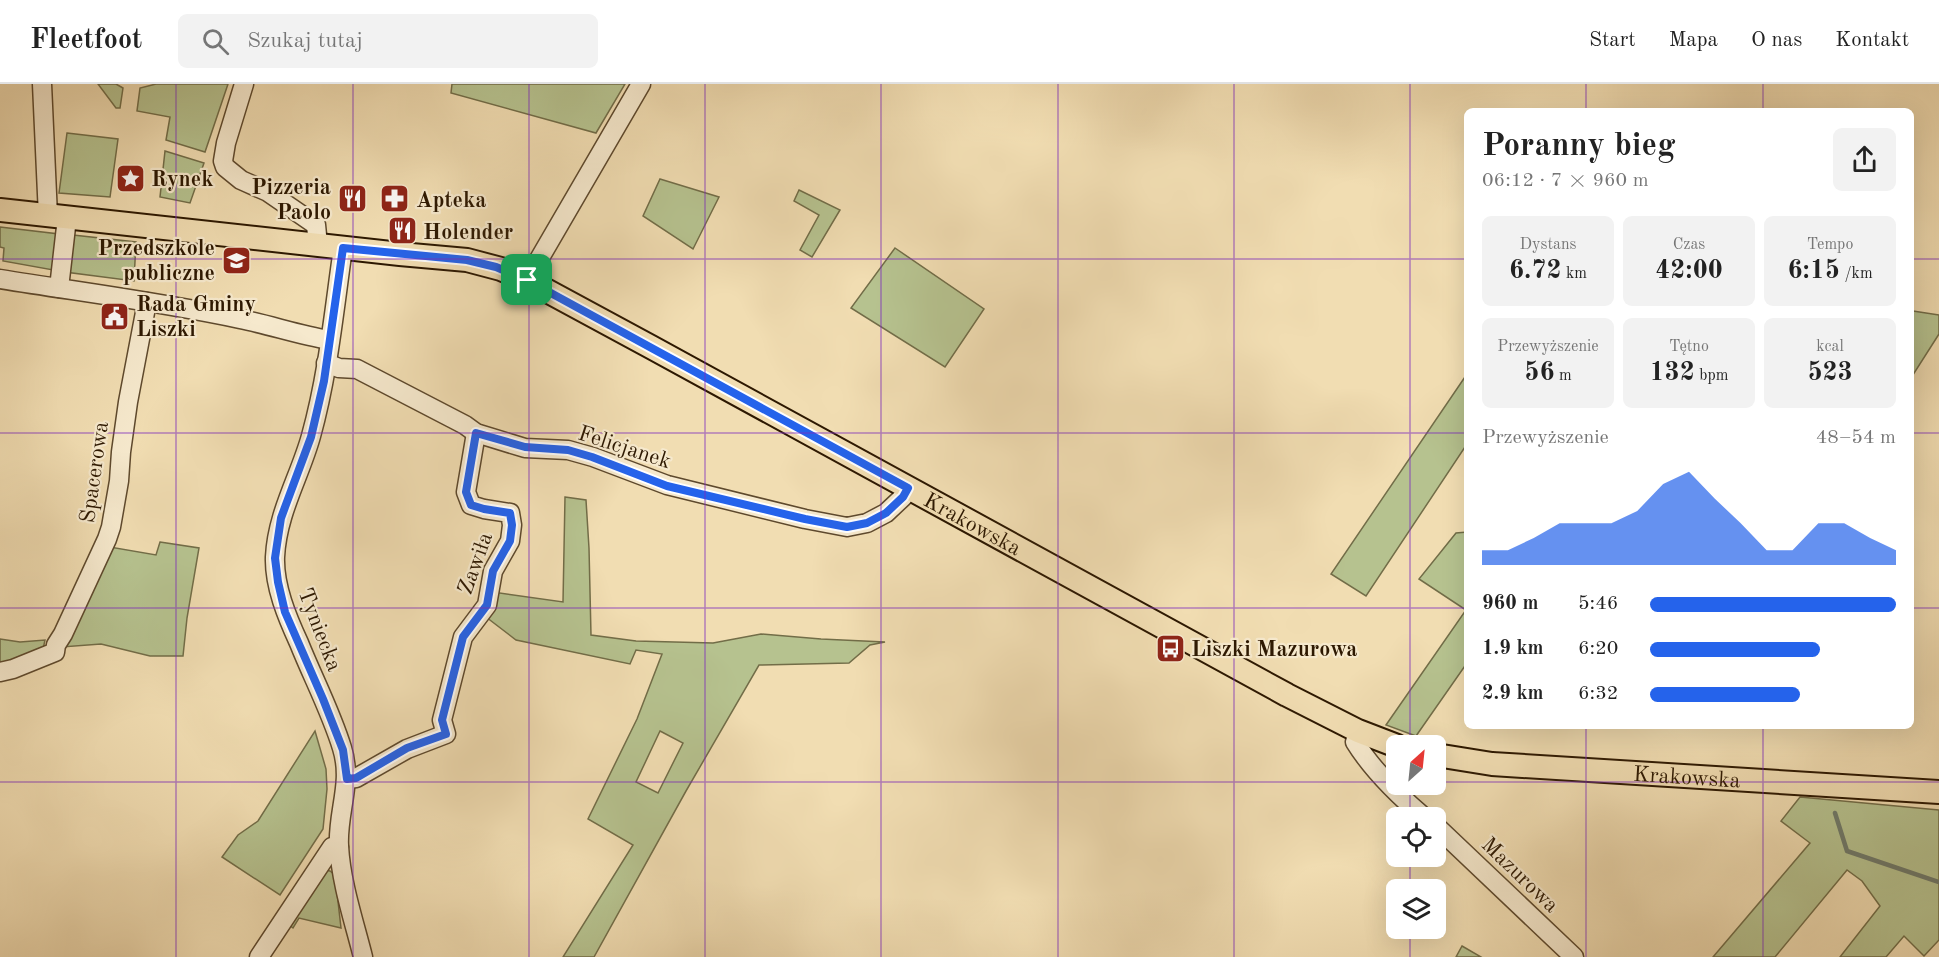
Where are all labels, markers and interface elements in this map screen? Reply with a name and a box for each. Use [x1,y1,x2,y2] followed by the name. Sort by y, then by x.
[178,14,598,68] search box
[199,25,232,58] icon: search
[30,27,142,55] text: Fleetfoot
[247,30,363,52] text: Szukaj tutaj
[1589,30,1636,51] text: Start
[1669,30,1718,51] text: Mapa
[1751,30,1802,51] text: O nas
[1835,30,1909,51] text: Kontakt
[1833,128,1896,191] button: share
[1482,130,1675,163] text: Poranny bieg
[114,162,146,194] place icon: Rynek
[151,169,214,191] place label: Rynek
[1482,171,1649,191] text: 06:12 · 7 × 960 m
[251,177,331,224] place label: Pizzeria Paolo
[336,183,368,215] restaurant icon: Pizzeria Paolo
[379,183,411,215] pharmacy icon: Apteka
[416,190,486,212] place label: Apteka
[386,215,418,247] restaurant icon: Holender
[423,222,513,244] place label: Holender
[1520,237,1577,253] text: Dystans
[1673,237,1705,253] text: Czas
[1807,237,1853,253] text: Tempo
[98,238,215,285] place label: Przedszkole publiczne
[220,244,252,276] school or university icon: Przedszkole publiczne
[501,254,552,305] pin
[1509,258,1562,284] text: 6.72
[1655,258,1723,284] text: 42:00
[1787,258,1840,284] text: 6:15
[510,263,543,296] icon: arrive
[1562,266,1587,282] text: km
[1840,266,1873,282] text: /km
[136,294,256,341] place label: Rada Gminy Liszki
[99,300,131,332] public building icon: Rada Gminy Liszki
[1497,339,1599,355] text: Przewyższenie
[1669,339,1709,355] text: Tętno
[1816,339,1844,355] text: kcal
[1524,360,1554,386] text: 56
[1650,360,1695,386] text: 132
[1807,360,1853,386] text: 523
[1554,368,1572,384] text: m
[1695,368,1728,384] text: bpm
[77,420,113,525] street label: Spacerowa
[575,423,674,473] street label: Felicjanek
[1482,428,1609,448] text: Przewyższenie
[1816,428,1896,448] text: 48–54 m
[920,489,1025,560] street label: Krakowska
[454,529,497,598] street label: Zawiła
[293,585,345,674] street label: Tyniecka
[1482,594,1538,614] text: 960 m
[1578,594,1618,614] text: 5:46
[1154,632,1186,664] bus stop icon: Liszki Mazurowa
[1191,639,1357,661] place label: Liszki Mazurowa
[1482,639,1544,659] text: 1.9 km
[1578,639,1618,659] text: 6:20
[1482,684,1544,704] text: 2.9 km
[1578,684,1618,704] text: 6:32
[1386,735,1446,795] north arrow
[1386,735,1446,939] map controls
[1632,764,1741,793] street label: Krakowska
[1386,807,1446,867] button: locate
[1477,834,1562,917] street label: Mazurowa
[1386,879,1446,939] button: layers

